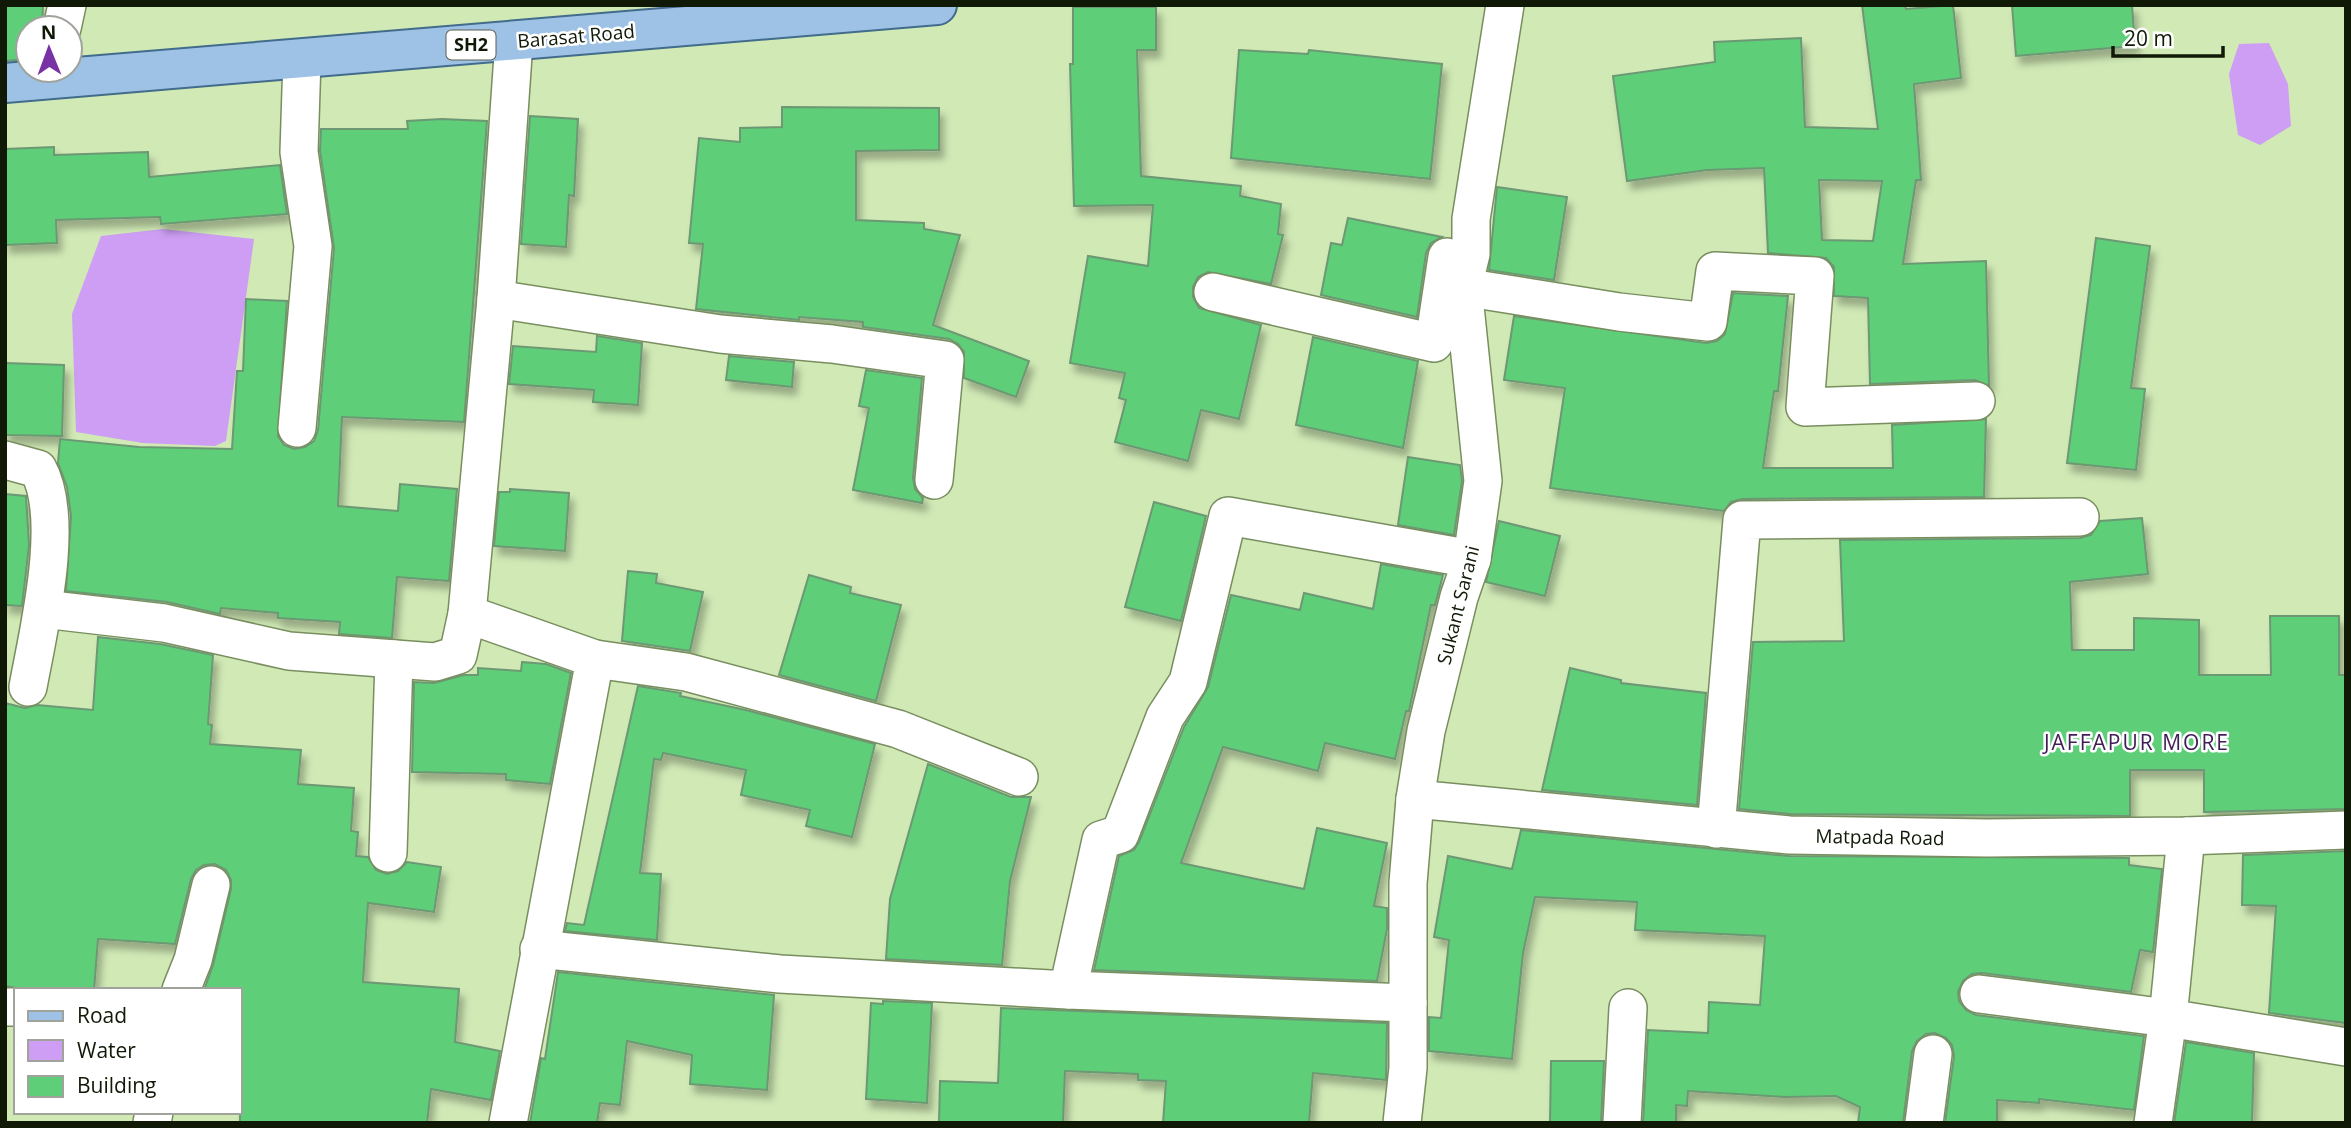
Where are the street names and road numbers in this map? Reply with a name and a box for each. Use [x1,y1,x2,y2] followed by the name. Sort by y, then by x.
[516,18,636,54] street label: Barasat Road
[447,31,496,60] road number: SH2
[1431,543,1485,667] street label: Sukant Sarani
[1815,823,1945,851] street label: Matpada Road

